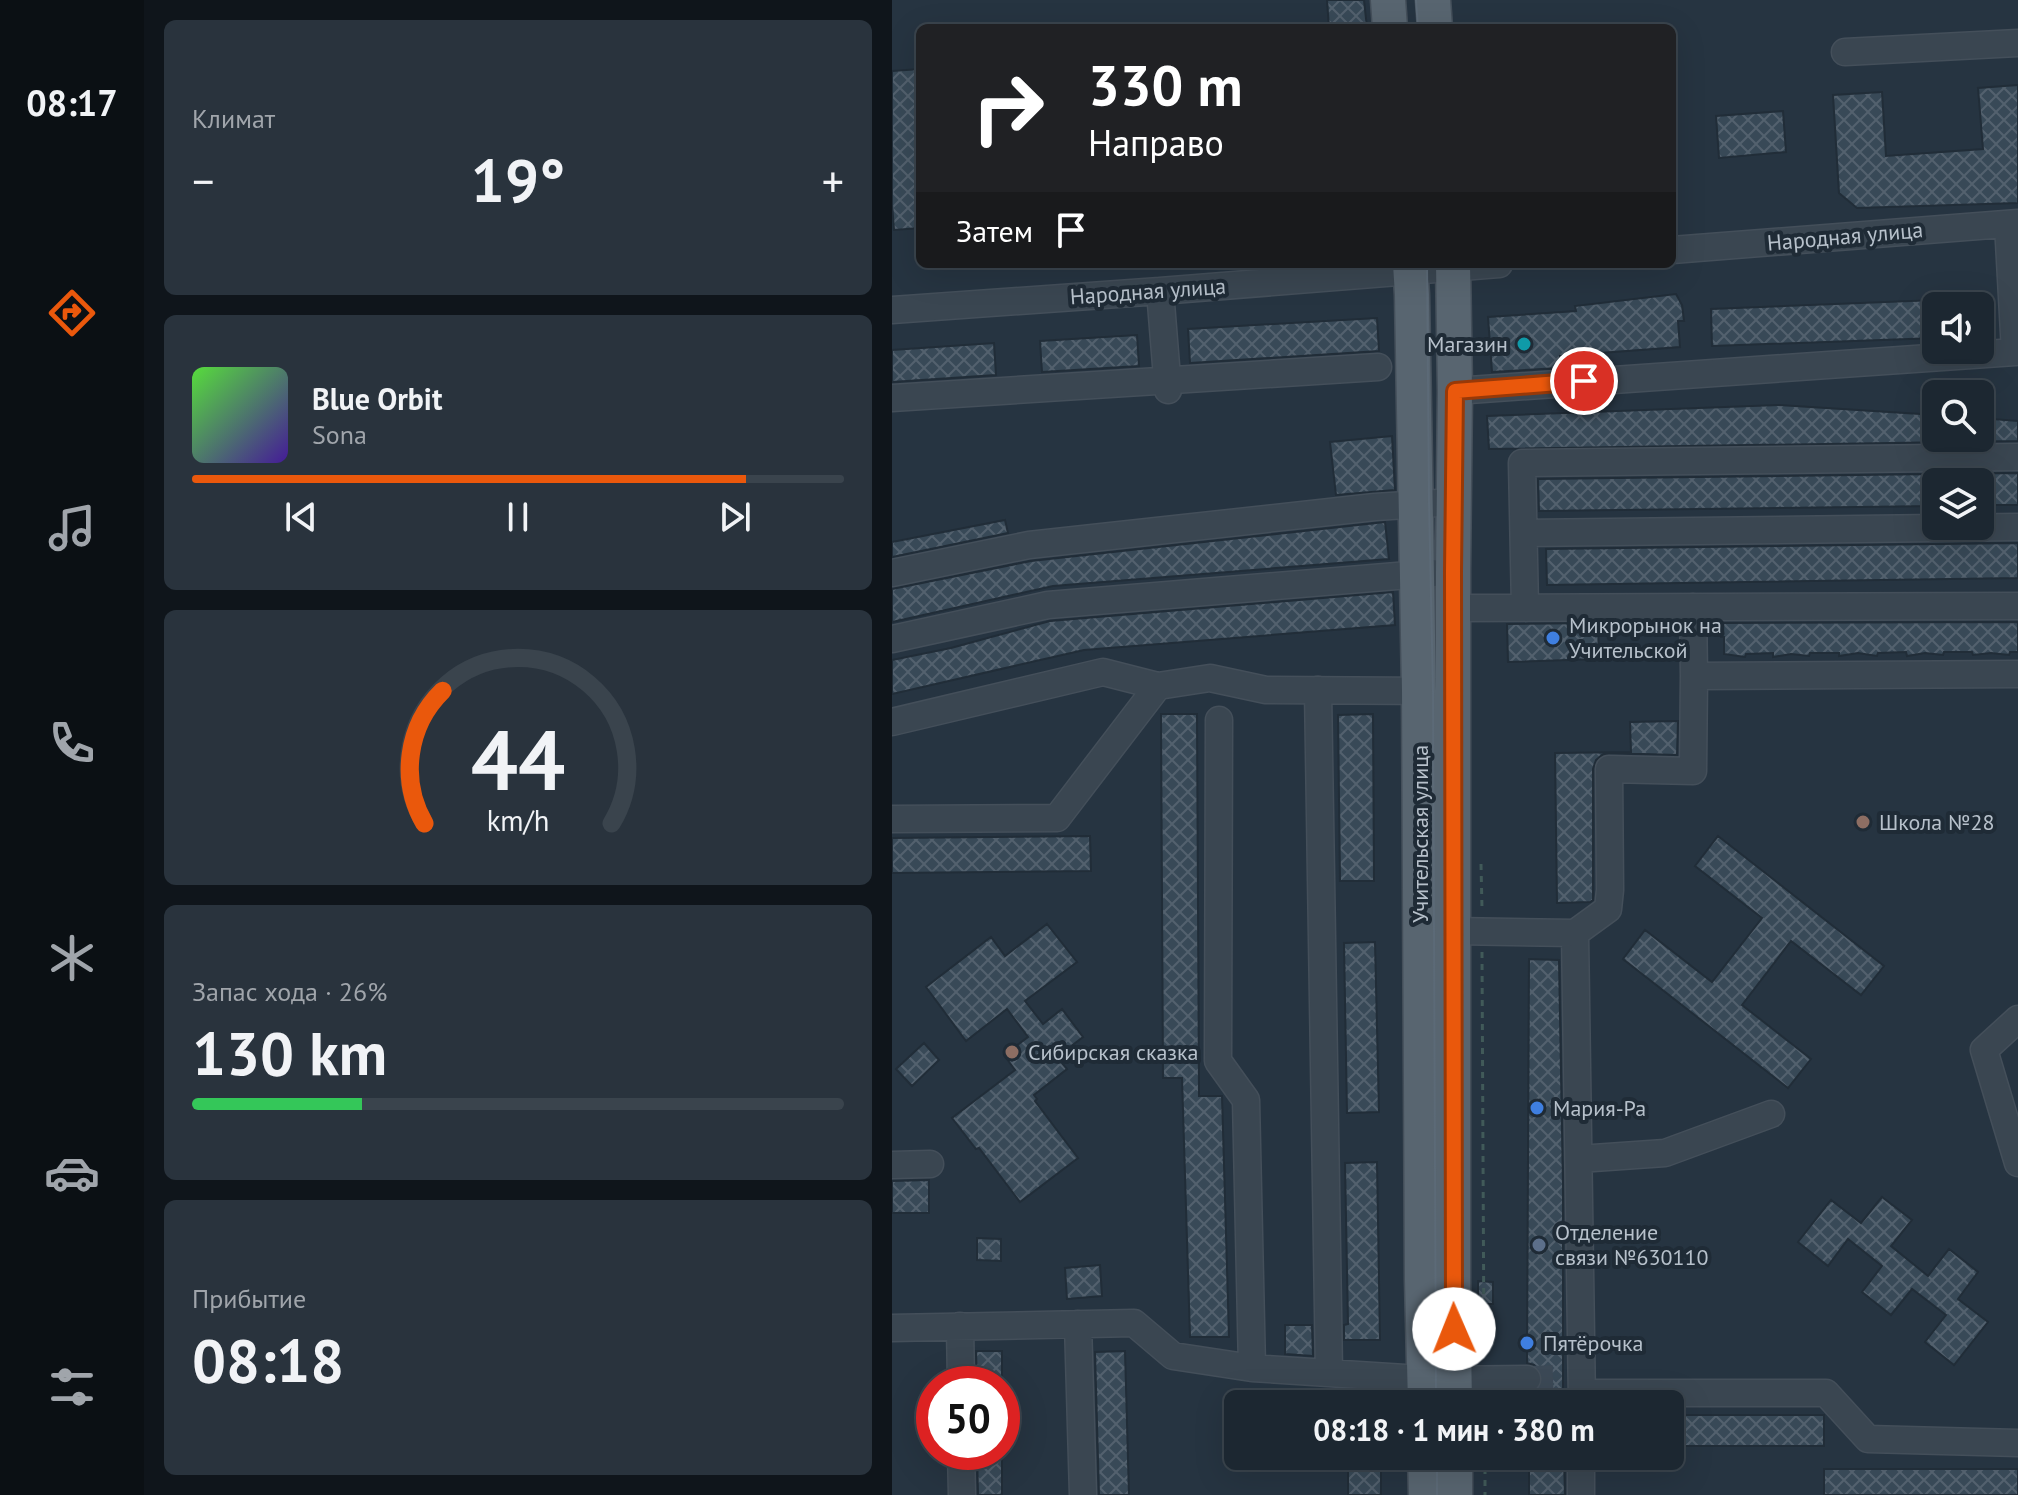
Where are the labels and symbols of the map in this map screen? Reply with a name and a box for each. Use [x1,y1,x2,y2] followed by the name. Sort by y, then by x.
[1766,215,1924,257] street label: Народная улица
[1069,272,1227,310] street label: Народная улица
[1427,330,1508,358] place label: Магазин
[1515,335,1533,353] marker: Магазин
[1550,347,1618,415] pin
[1569,611,1722,664] place label: Микрорынок на Учительской
[1544,629,1562,647] marker: Микрорынок на Учительской
[1406,745,1434,923] street label: Учительская улица
[1879,808,1995,836] place label: Школа №28
[1854,813,1872,831] marker: Школа №28
[1028,1038,1198,1066] place label: Сибирская сказка
[1003,1043,1021,1061] marker: Сибирская сказка
[1553,1094,1646,1122] place label: Мария-Ра
[1528,1099,1546,1117] marker: Мария-Ра
[1555,1218,1708,1271] place label: Отделение связи №630110
[1530,1236,1548,1254] marker: Отделение связи №630110
[1412,1287,1496,1371] position arrow
[1543,1329,1643,1357] place label: Пятёрочка
[1518,1334,1536,1352] marker: Пятёрочка
[916,1366,1020,1470] speed limit sign: 50

